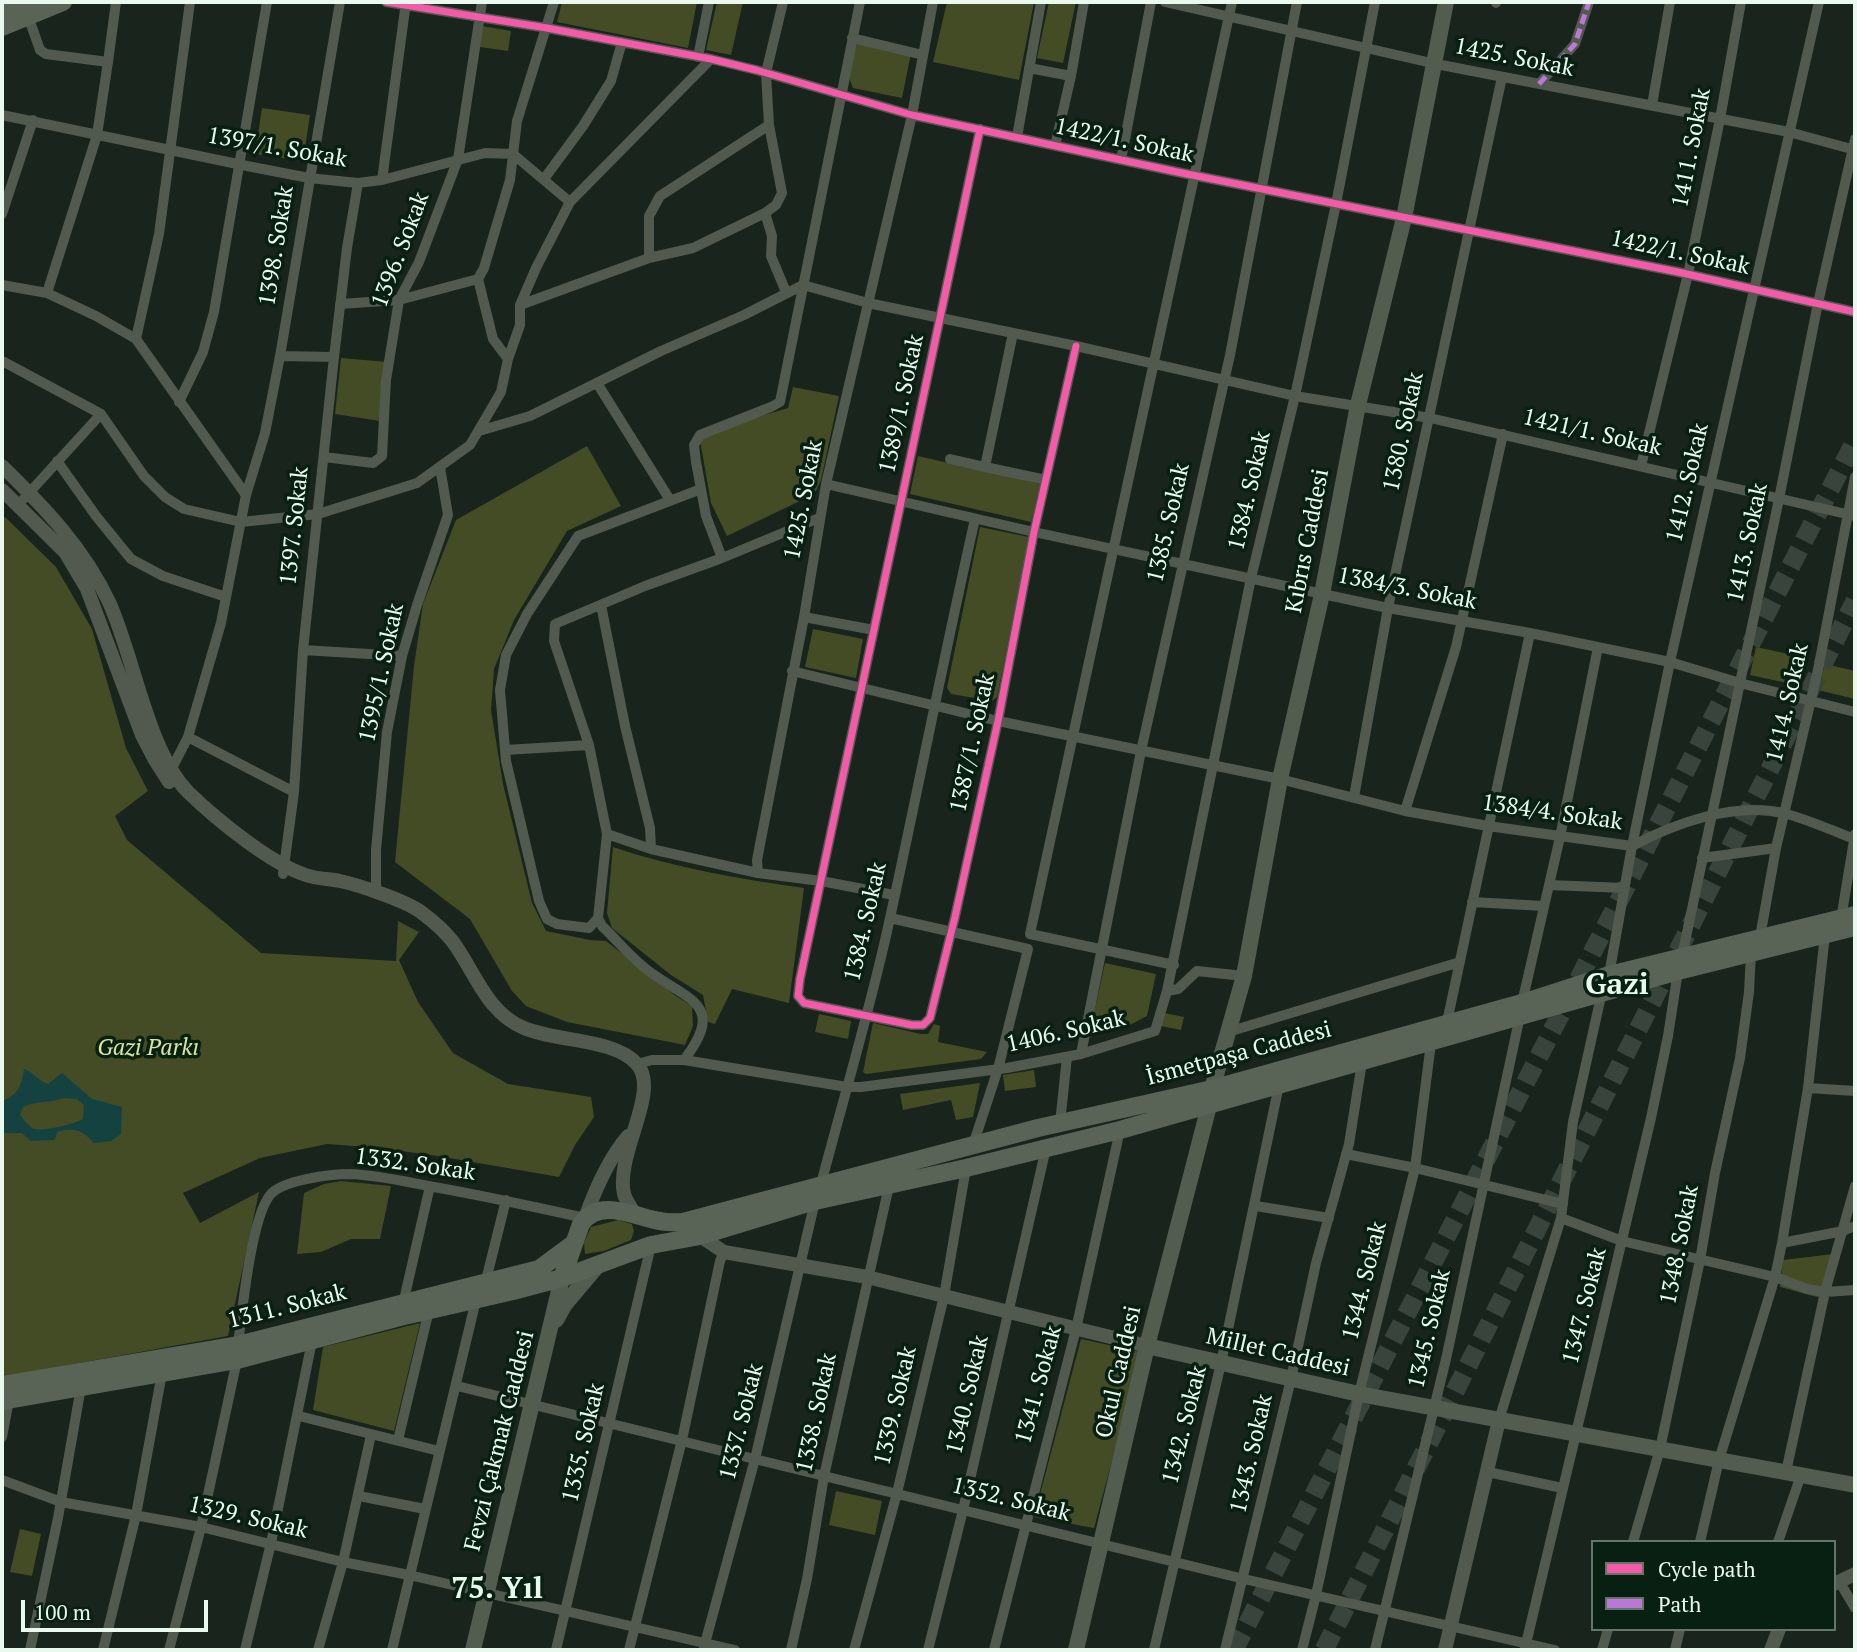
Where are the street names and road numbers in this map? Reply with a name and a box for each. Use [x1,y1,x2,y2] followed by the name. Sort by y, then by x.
[1452,33,1576,83] street label: 1425. Sokak
[1667,86,1717,210] street label: 1411. Sokak
[1052,113,1196,169] street label: 1422/1. Sokak
[205,122,349,174] street label: 1397/1. Sokak
[254,184,300,308] street label: 1398. Sokak
[366,188,436,312] street label: 1396. Sokak
[1608,225,1752,281] street label: 1422/1. Sokak
[874,332,930,476] street label: 1389/1. Sokak
[1378,370,1430,494] street label: 1380. Sokak
[1520,404,1664,462] street label: 1421/1. Sokak
[1661,421,1715,545] street label: 1412. Sokak
[1223,429,1277,553] street label: 1384. Sokak
[779,438,829,562] street label: 1425. Sokak
[1142,461,1196,585] street label: 1385. Sokak
[275,465,315,587] street label: 1397. Sokak
[1281,467,1335,615] street label: Kıbrıs Caddesi
[1722,481,1774,605] street label: 1413. Sokak
[1335,562,1479,616] street label: 1384/3. Sokak
[354,601,410,745] street label: 1395/1. Sokak
[1761,641,1815,765] street label: 1414. Sokak
[945,671,1001,815] street label: 1387/1. Sokak
[1480,789,1624,837] street label: 1384/4. Sokak
[839,860,893,984] street label: 1384. Sokak
[1004,1005,1128,1059] street label: 1406. Sokak
[1143,1016,1335,1092] street label: İsmetpaşa Caddesi
[353,1143,477,1187] street label: 1332. Sokak
[1655,1183,1705,1307] street label: 1348. Sokak
[1337,1219,1393,1343] street label: 1344. Sokak
[1557,1245,1613,1367] street label: 1347. Sokak
[1403,1267,1457,1391] street label: 1345. Sokak
[225,1279,349,1335] street label: 1311. Sokak
[1090,1303,1148,1441] street label: Okul Caddesi
[1010,1323,1068,1447] street label: 1341. Sokak
[1203,1323,1353,1383] street label: Millet Caddesi
[459,1328,541,1554] street label: Fevzi Çakmak Caddesi
[941,1333,995,1457] street label: 1340. Sokak
[869,1344,923,1468] street label: 1339. Sokak
[791,1351,843,1475] street label: 1338. Sokak
[714,1361,770,1483] street label: 1337. Sokak
[1157,1363,1213,1487] street label: 1342. Sokak
[557,1381,611,1505] street label: 1335. Sokak
[1225,1392,1279,1516] street label: 1343. Sokak
[949,1472,1073,1528] street label: 1352. Sokak
[186,1491,310,1545] street label: 1329. Sokak

